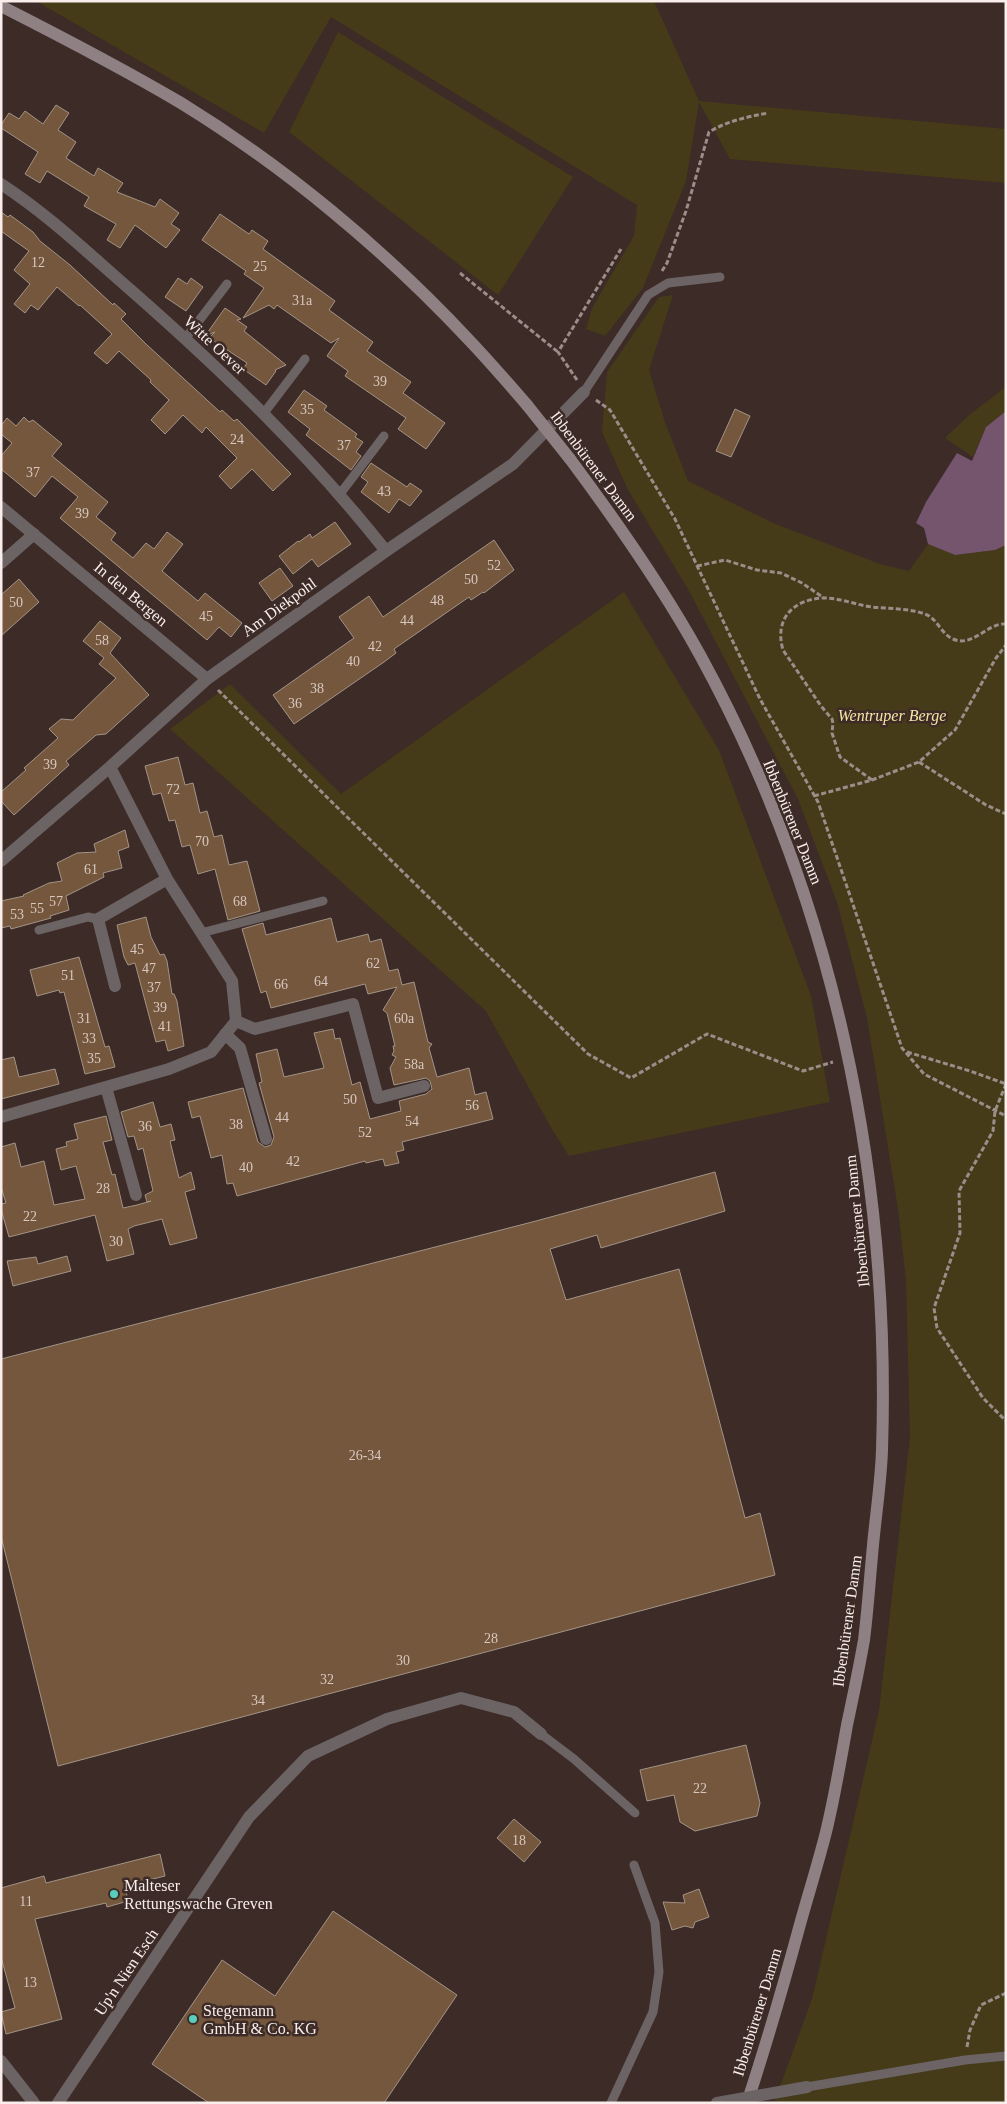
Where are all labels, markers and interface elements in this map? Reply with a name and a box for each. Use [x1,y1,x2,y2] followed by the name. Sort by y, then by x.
[31,255,45,270] house number: 12
[253,259,267,274] house number: 25
[292,293,313,308] house number: 31a
[181,312,250,378] street label: Witte Oever
[373,374,387,389] house number: 39
[300,402,314,417] house number: 35
[547,408,641,525] street label: Ibbenbürener Damm
[230,432,244,447] house number: 24
[337,438,351,453] house number: 37
[26,465,40,480] house number: 37
[377,484,391,499] house number: 43
[75,506,89,521] house number: 39
[90,558,171,630] street label: In den Bergen
[487,558,501,573] house number: 52
[464,572,478,587] house number: 50
[239,574,320,640] street label: Am Diekpohl
[430,593,444,608] house number: 48
[9,595,23,610] house number: 50
[199,609,213,624] house number: 45
[400,613,414,628] house number: 44
[95,633,109,648] house number: 58
[368,639,382,654] house number: 42
[346,654,360,669] house number: 40
[310,681,324,696] house number: 38
[288,696,302,711] house number: 36
[838,707,946,725] park label: Wentruper Berge
[43,757,57,772] house number: 39
[760,757,826,887] street label: Ibbenbürener Damm
[166,782,180,797] house number: 72
[195,834,209,849] house number: 70
[84,862,98,877] house number: 61
[49,894,63,909] house number: 57
[233,894,247,909] house number: 68
[30,901,44,916] house number: 55
[10,907,24,922] house number: 53
[130,942,144,957] house number: 45
[366,956,380,971] house number: 62
[142,961,156,976] house number: 47
[61,968,75,983] house number: 51
[314,974,328,989] house number: 64
[274,977,288,992] house number: 66
[147,980,161,995] house number: 37
[153,1000,167,1015] house number: 39
[77,1011,91,1026] house number: 31
[394,1011,415,1026] house number: 60a
[158,1019,172,1034] house number: 41
[82,1031,96,1046] house number: 33
[87,1051,101,1066] house number: 35
[404,1057,425,1072] house number: 58a
[343,1092,357,1107] house number: 50
[465,1098,479,1113] house number: 56
[275,1110,289,1125] house number: 44
[405,1114,419,1129] house number: 54
[229,1117,243,1132] house number: 38
[138,1119,152,1134] house number: 36
[358,1125,372,1140] house number: 52
[286,1154,300,1169] house number: 42
[842,1154,872,1288] street label: Ibbenbürener Damm
[239,1160,253,1175] house number: 40
[96,1181,110,1196] house number: 28
[23,1209,37,1224] house number: 22
[109,1234,123,1249] house number: 30
[349,1448,381,1463] house number: 26-34
[829,1554,865,1688] street label: Ibbenbürener Damm
[484,1631,498,1646] house number: 28
[396,1653,410,1668] house number: 30
[320,1672,334,1687] house number: 32
[251,1693,265,1708] house number: 34
[693,1781,707,1796] house number: 22
[512,1833,526,1848] house number: 18
[124,1877,273,1913] place label: Malteser Rettungswache Greven
[108,1888,120,1900] marker: Malteser Rettungswache Greven
[19,1894,33,1909] house number: 11
[91,1926,162,2019] street label: Up'n Nien Esch
[729,1945,785,2078] street label: Ibbenbürener Damm
[23,1975,37,1990] house number: 13
[203,2002,317,2037] place label: Stegemann GmbH & Co. KG
[187,2013,199,2025] marker: Stegemann GmbH & Co. KG

